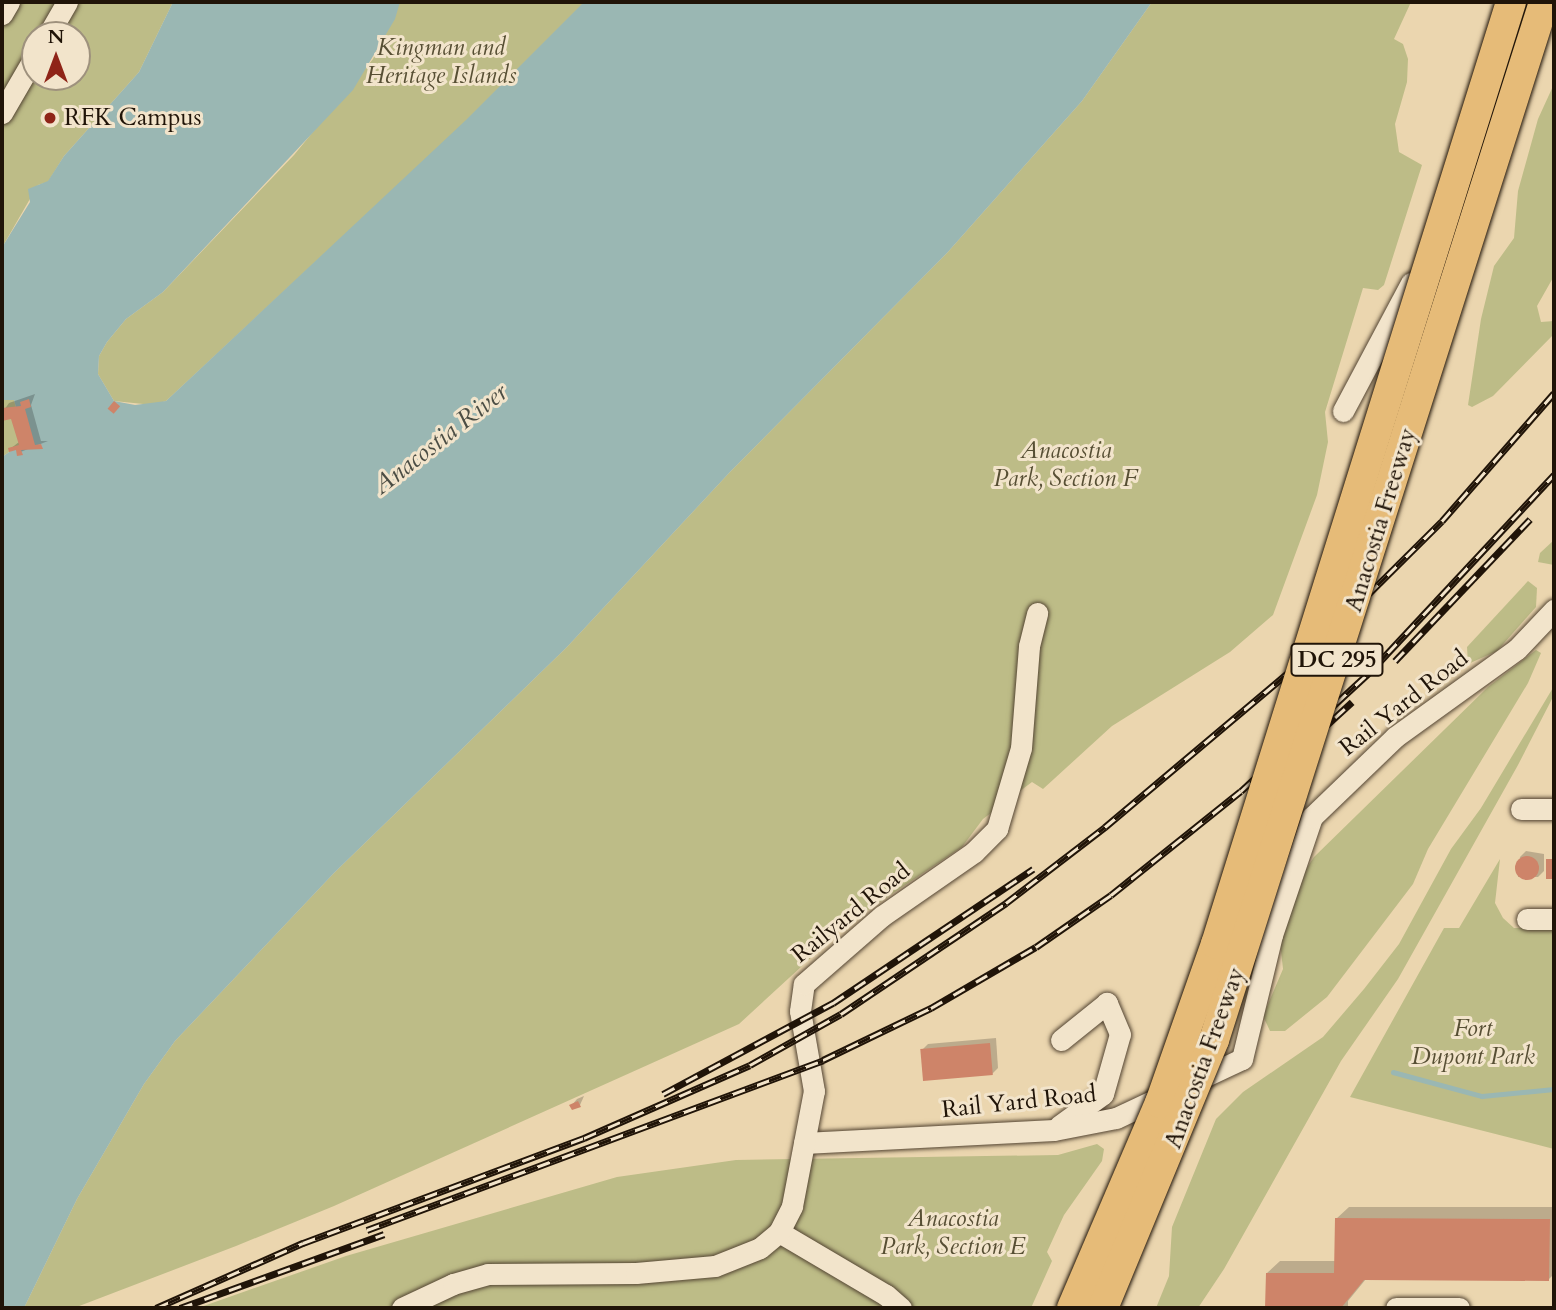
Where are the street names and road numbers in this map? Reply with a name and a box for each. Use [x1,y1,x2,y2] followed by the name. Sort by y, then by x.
[1339,425,1423,615] street label: Anacostia Freeway
[1290,640,1384,680] road number: DC 295
[1334,644,1474,762] street label: Rail Yard Road
[786,857,916,969] street label: Railyard Road
[1159,963,1251,1153] street label: Anacostia Freeway
[940,1080,1098,1124] street label: Rail Yard Road

